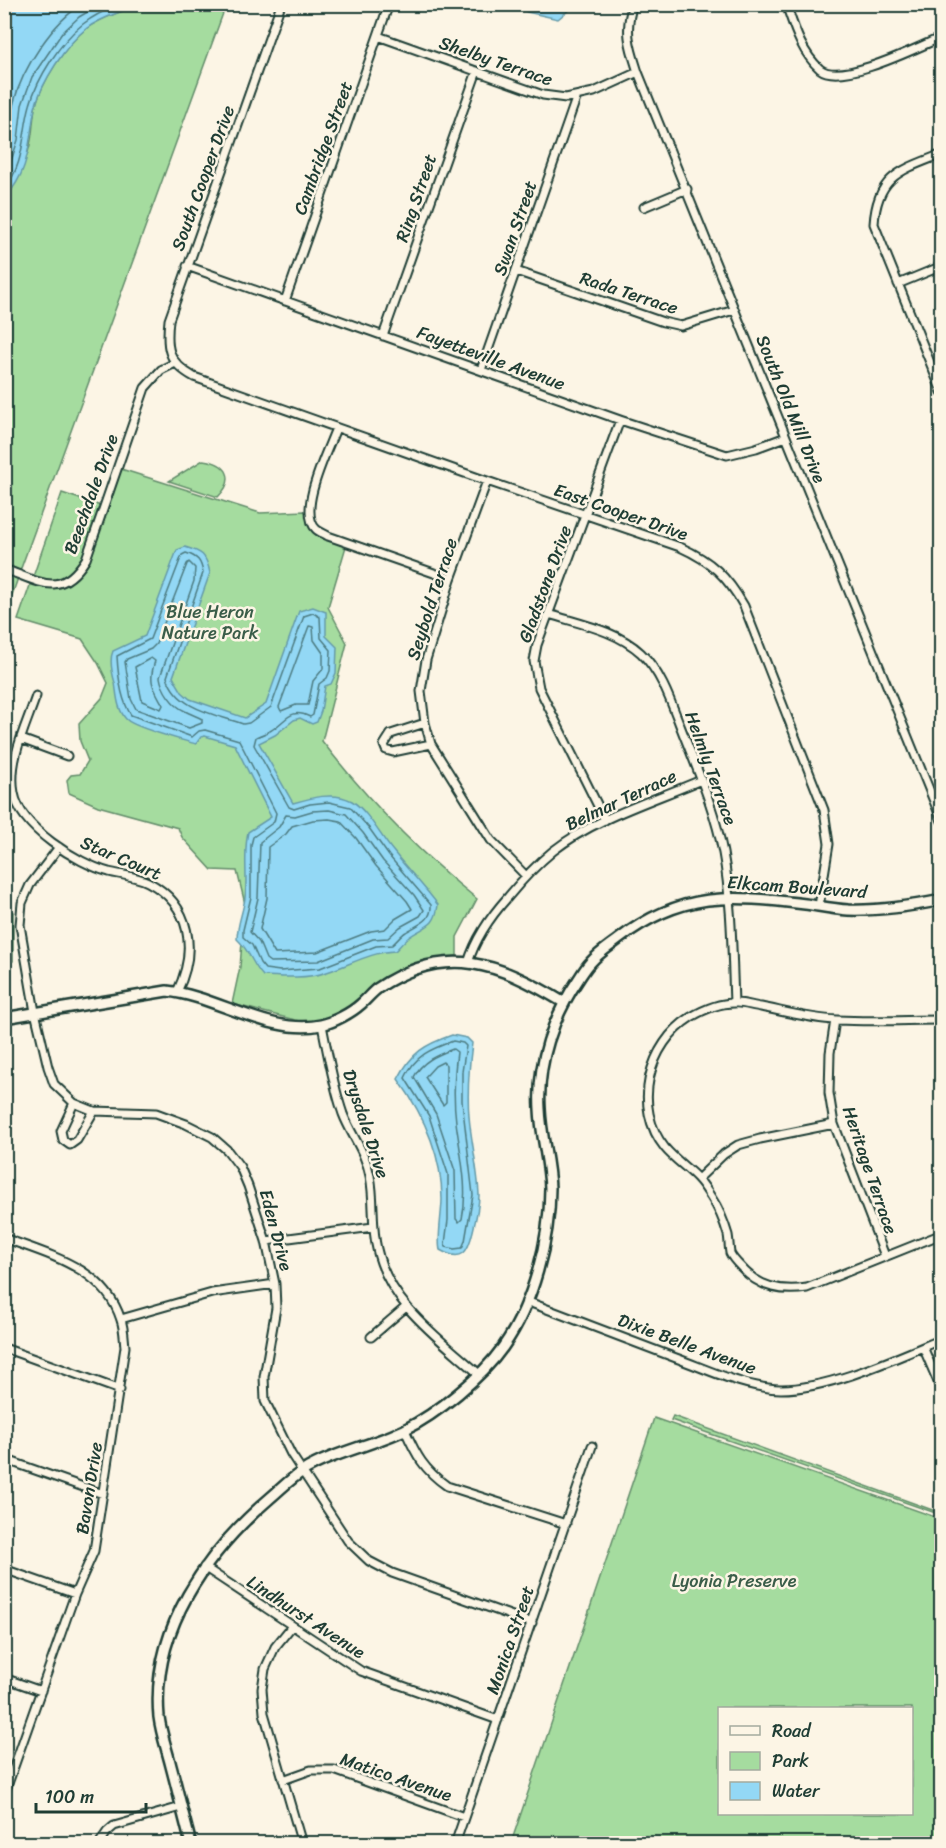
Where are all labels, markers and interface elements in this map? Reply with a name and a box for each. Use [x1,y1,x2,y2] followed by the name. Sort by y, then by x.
[435,27,557,95] street label: Shelby Terrace
[284,76,362,219] street label: Cambridge Street
[162,101,244,255] street label: South Cooper Drive
[386,149,446,247] street label: Ring Street
[484,176,546,280] street label: Swan Street
[576,262,682,324] street label: Rada Terrace
[412,316,570,400] street label: Fayetteville Avenue
[747,330,836,488] street label: South Old Mill Drive
[54,429,128,559] street label: Beechdale Drive
[550,474,693,550] street label: East Cooper Drive
[509,521,581,647] street label: Gladstone Drive
[397,534,467,664] street label: Seybold Terrace
[162,596,259,649] park label: Blue Heron Nature Park
[676,707,747,830] street label: Helmly Terrace
[560,760,682,840] street label: Belmar Terrace
[75,827,167,889] street label: Star Court
[726,866,869,908] street label: Elkcam Boulevard
[333,1065,399,1183] street label: Drysdale Drive
[833,1101,907,1239] street label: Heritage Terrace
[250,1186,302,1275] street label: Eden Drive
[613,1304,761,1384] street label: Dixie Belle Avenue
[66,1440,112,1536] street label: Bavon Drive
[672,1565,797,1597] park label: Lyonia Preserve
[240,1566,372,1668] street label: Lindhurst Avenue
[476,1581,544,1699] street label: Monica Street
[718,1707,913,1815] legend
[772,1715,812,1747] text: Road
[336,1743,457,1811] street label: Matico Avenue
[772,1745,809,1777] text: Park
[772,1775,821,1807] text: Water
[36,1776,146,1814] scale bar
[45,1781,94,1813] text: 100 m

